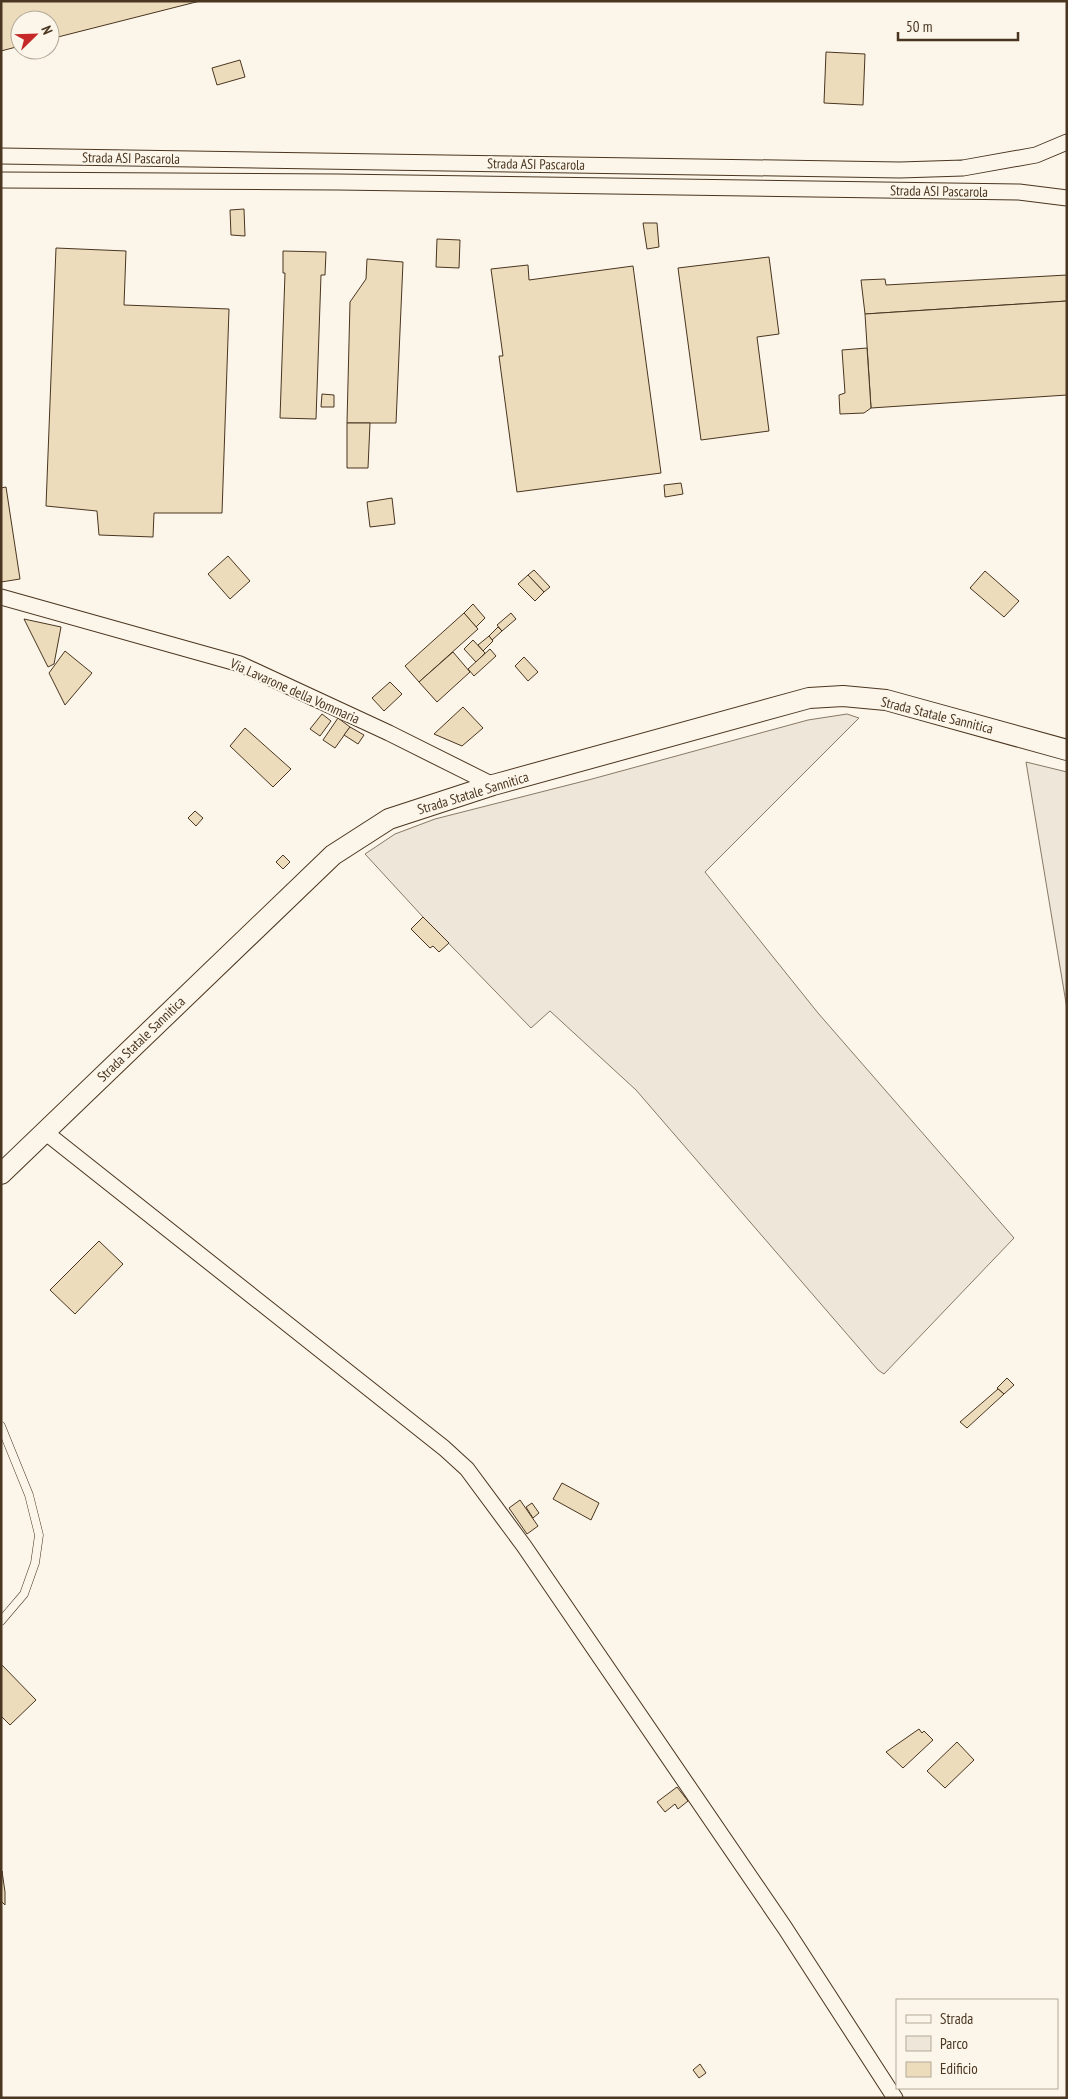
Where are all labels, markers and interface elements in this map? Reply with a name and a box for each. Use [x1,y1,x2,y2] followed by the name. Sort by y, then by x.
[10,10,60,60] north arrow
[898,10,1018,42] scale bar
[906,17,932,36] text: 50 m
[37,23,57,37] text: N
[82,148,180,168] street label: Strada ASI Pascarola
[487,154,585,174] street label: Strada ASI Pascarola
[890,181,988,201] street label: Strada ASI Pascarola
[227,654,363,728] street label: Via Lavarone della Vommaria
[879,692,995,738] street label: Strada Statale Sannitica
[415,768,531,818] street label: Strada Statale Sannitica
[93,993,189,1085] street label: Strada Statale Sannitica
[896,1999,1058,2089] legend
[940,2009,973,2028] text: Strada
[940,2034,968,2053] text: Parco
[940,2059,978,2078] text: Edificio

